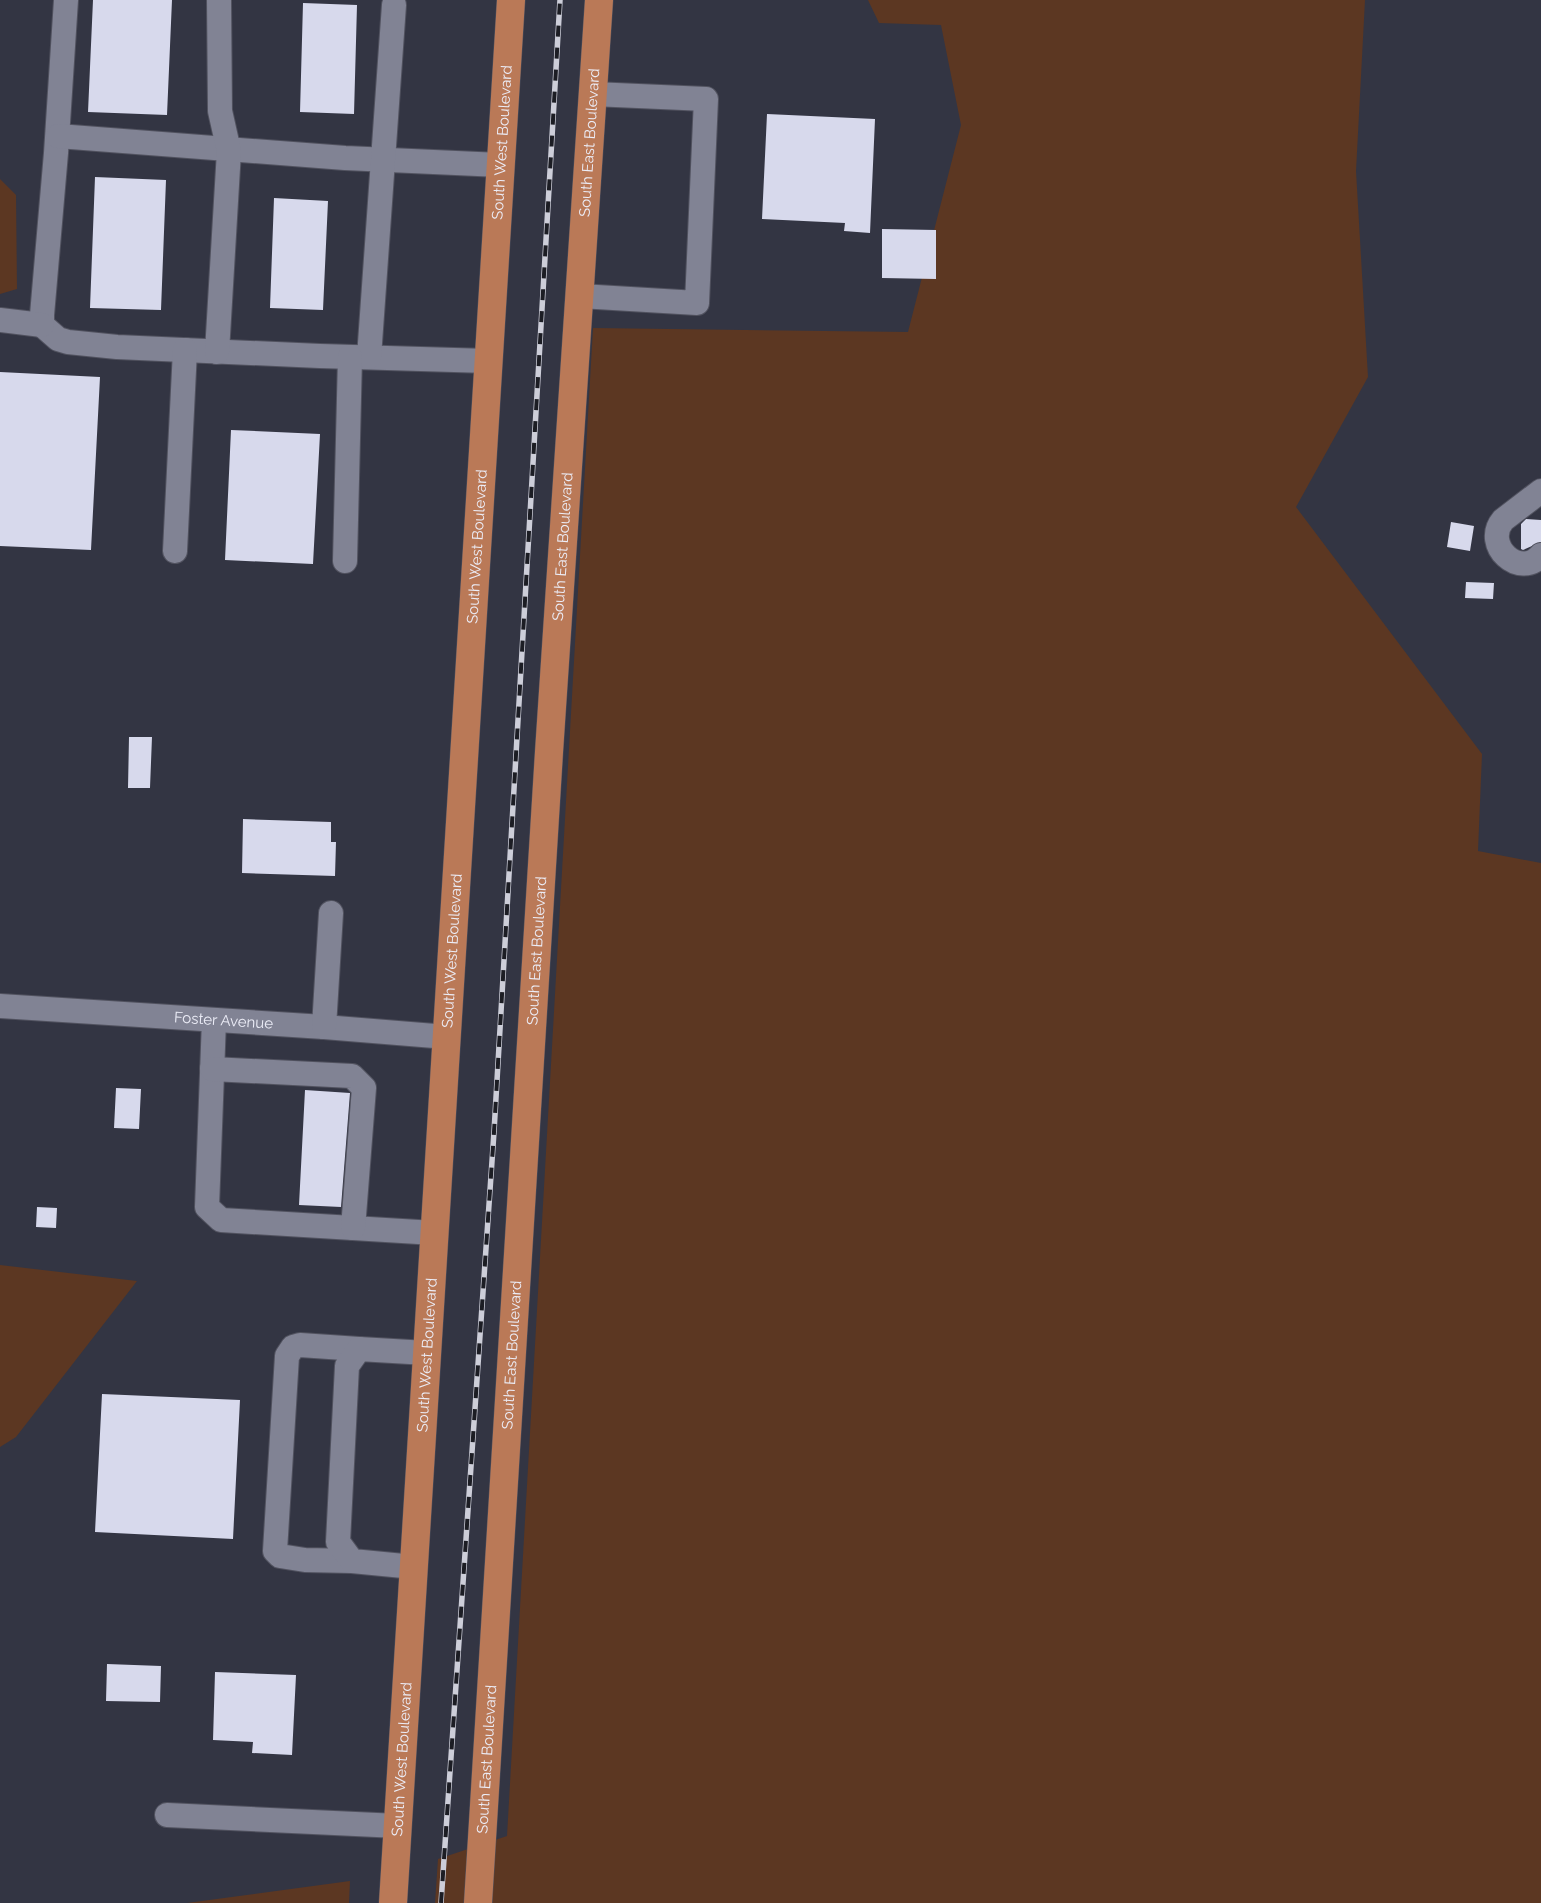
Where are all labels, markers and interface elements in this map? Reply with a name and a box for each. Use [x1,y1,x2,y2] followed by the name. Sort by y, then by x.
[488,65,516,220] street label: South West Boulevard
[576,68,603,217] street label: South East Boulevard
[463,469,491,624] street label: South West Boulevard
[549,472,577,622] street label: South East Boulevard
[438,873,466,1029] street label: South West Boulevard
[523,876,550,1026] street label: South East Boulevard
[173,1008,274,1033] street label: Foster Avenue
[413,1277,441,1433] street label: South West Boulevard
[498,1280,525,1430] street label: South East Boulevard
[388,1682,416,1837] street label: South West Boulevard
[473,1684,500,1834] street label: South East Boulevard

